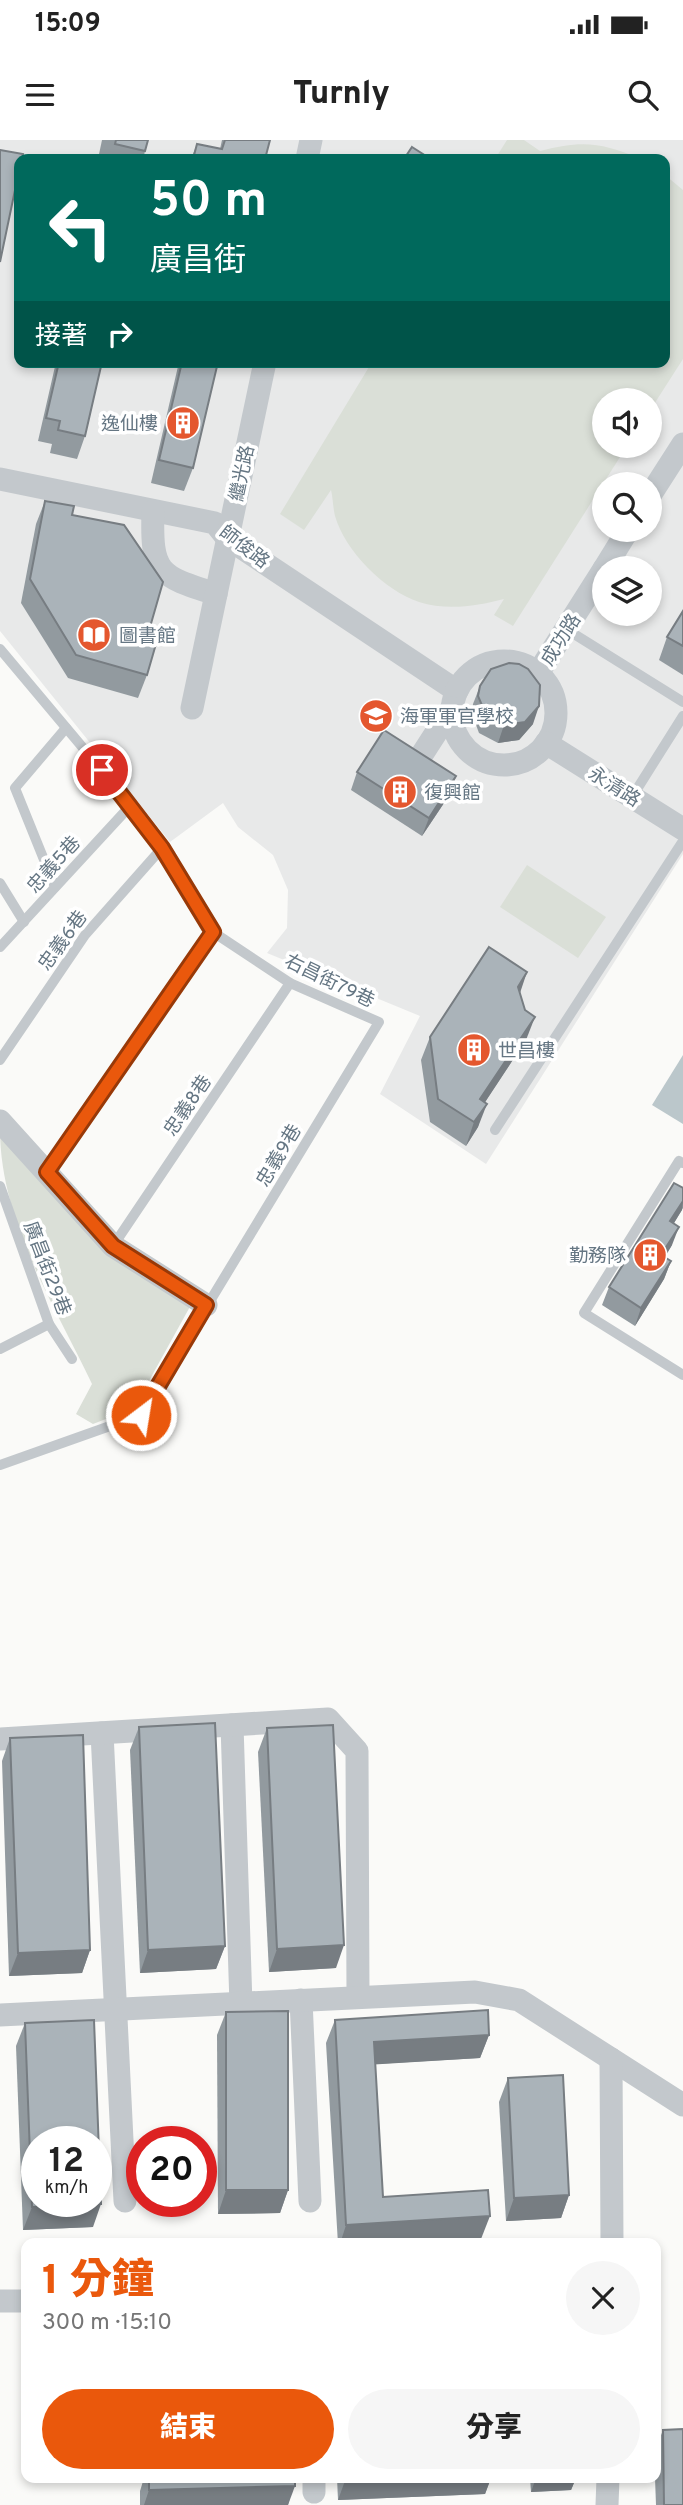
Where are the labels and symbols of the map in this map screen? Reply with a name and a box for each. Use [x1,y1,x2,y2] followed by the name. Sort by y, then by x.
[164,404,202,442] building icon: 逸仙樓
[101,413,158,437] place label: 逸仙樓
[225,443,261,504] street label: 繼光路
[214,521,274,575] street label: 師俊路
[536,610,587,671] street label: 成功路
[75,616,113,654] library icon: 圖書館
[119,625,176,649] place label: 圖書館
[357,697,395,735] school or university icon: 海軍軍官學校
[400,706,514,730] place label: 海軍軍官學校
[72,740,132,800] pin
[583,762,644,813] street label: 永清路
[381,773,419,811] building icon: 復興館
[424,782,481,806] place label: 復興館
[23,832,86,899] street label: 忠義5巷
[34,906,93,976] street label: 忠義6巷
[280,950,378,1014] street label: 右昌街79巷
[455,1031,493,1069] building icon: 世昌樓
[498,1040,555,1064] place label: 世昌樓
[160,1071,218,1141] street label: 忠義8巷
[252,1121,308,1192] street label: 忠義9巷
[17,1218,75,1319] street label: 廣昌街29巷
[631,1236,669,1274] building icon: 勤務隊
[569,1245,626,1269] place label: 勤務隊
[104,1378,178,1452] position arrow
[126,2126,217,2217] speed limit sign: 20

